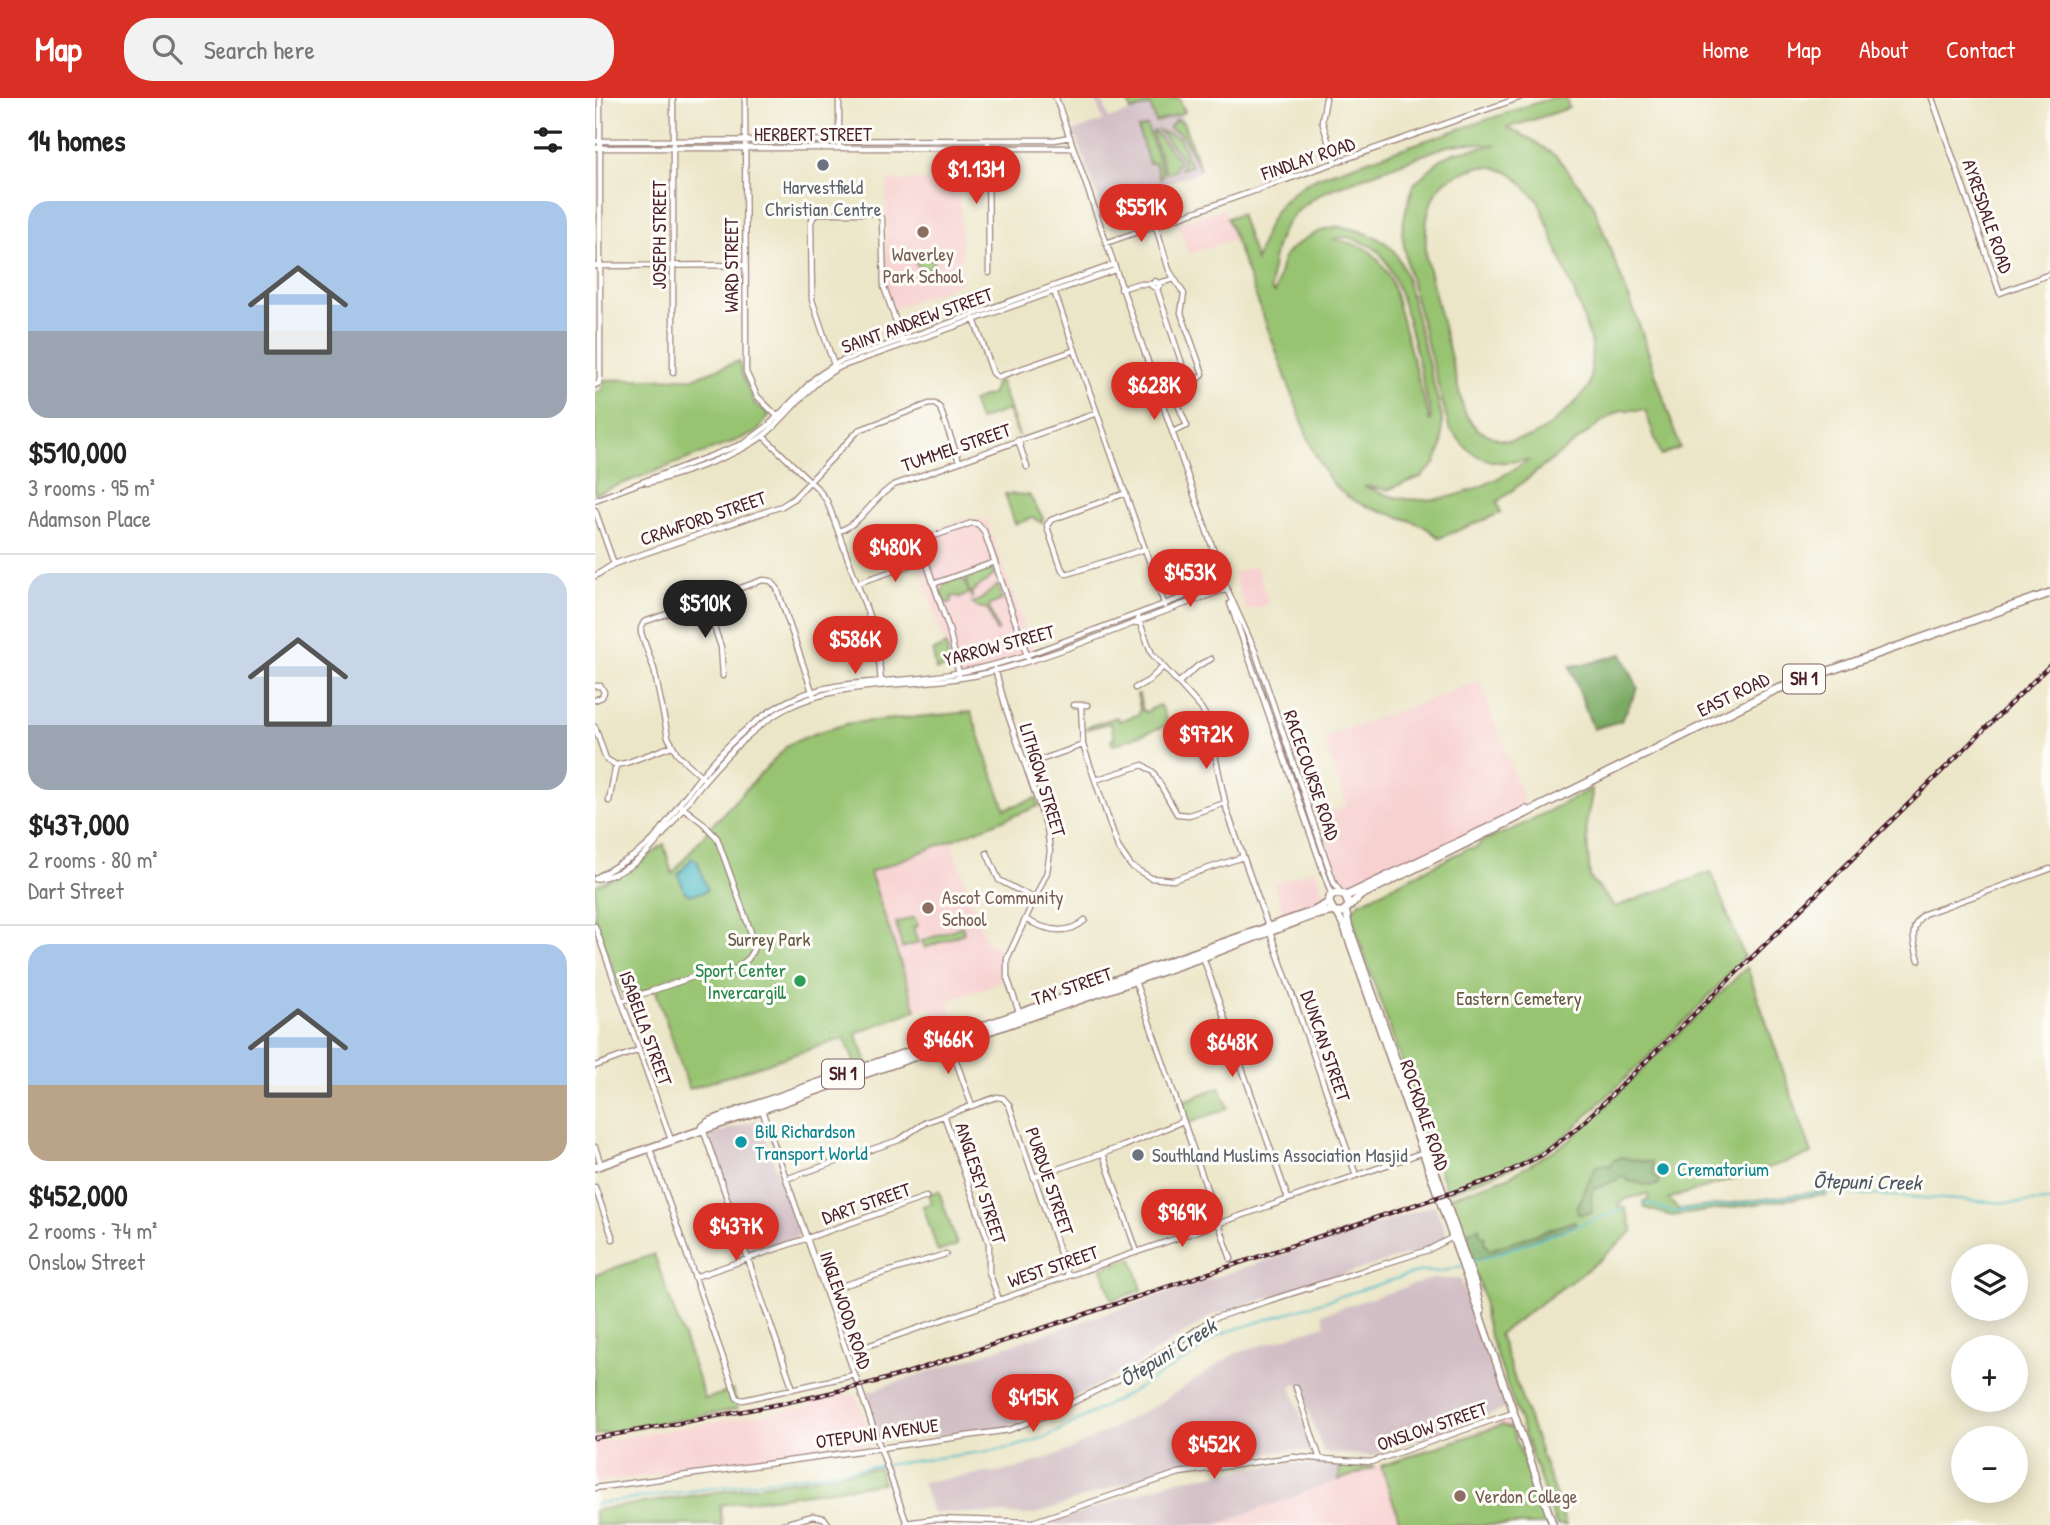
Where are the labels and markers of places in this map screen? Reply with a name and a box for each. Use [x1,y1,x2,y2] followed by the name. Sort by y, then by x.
[919,146,1033,206] pin: $1.13M
[815,157,831,173] marker: Harvestfield Christian Centre
[765,174,882,222] place label: Harvestfield Christian Centre
[1092,184,1190,244] pin: $551K
[915,224,931,240] marker: Waverley Park School
[883,241,964,289] place label: Waverley Park School
[1105,362,1203,422] pin: $628K
[846,524,944,584] pin: $480K
[1141,550,1239,609] pin: $453K
[656,580,754,640] pin: $510K
[806,616,904,676] pin: $586K
[1157,712,1255,771] pin: $972K
[942,884,1063,932] place label: Ascot Community School
[920,900,936,916] marker: Ascot Community School
[695,957,787,1005] place label: Sport Center Invercargill
[792,973,808,989] marker: Sport Center Invercargill
[899,1016,997,1076] pin: $466K
[1183,1020,1281,1079] pin: $648K
[755,1118,868,1166] place label: Bill Richardson Transport World
[733,1134,749,1150] marker: Bill Richardson Transport World
[1152,1142,1408,1168] place label: Southland Muslims Association Masjid
[1130,1147,1146,1163] marker: Southland Muslims Association Masjid
[1677,1156,1769,1182] place label: Crematorium
[1655,1161,1671,1177] marker: Crematorium
[1133,1190,1231,1249] pin: $969K
[687,1204,785,1263] pin: $437K
[984,1374,1082,1434] pin: $415K
[1165,1422,1263,1481] pin: $452K
[1474,1483,1578,1509] place label: Verdon College
[1452,1488,1468,1504] marker: Verdon College

